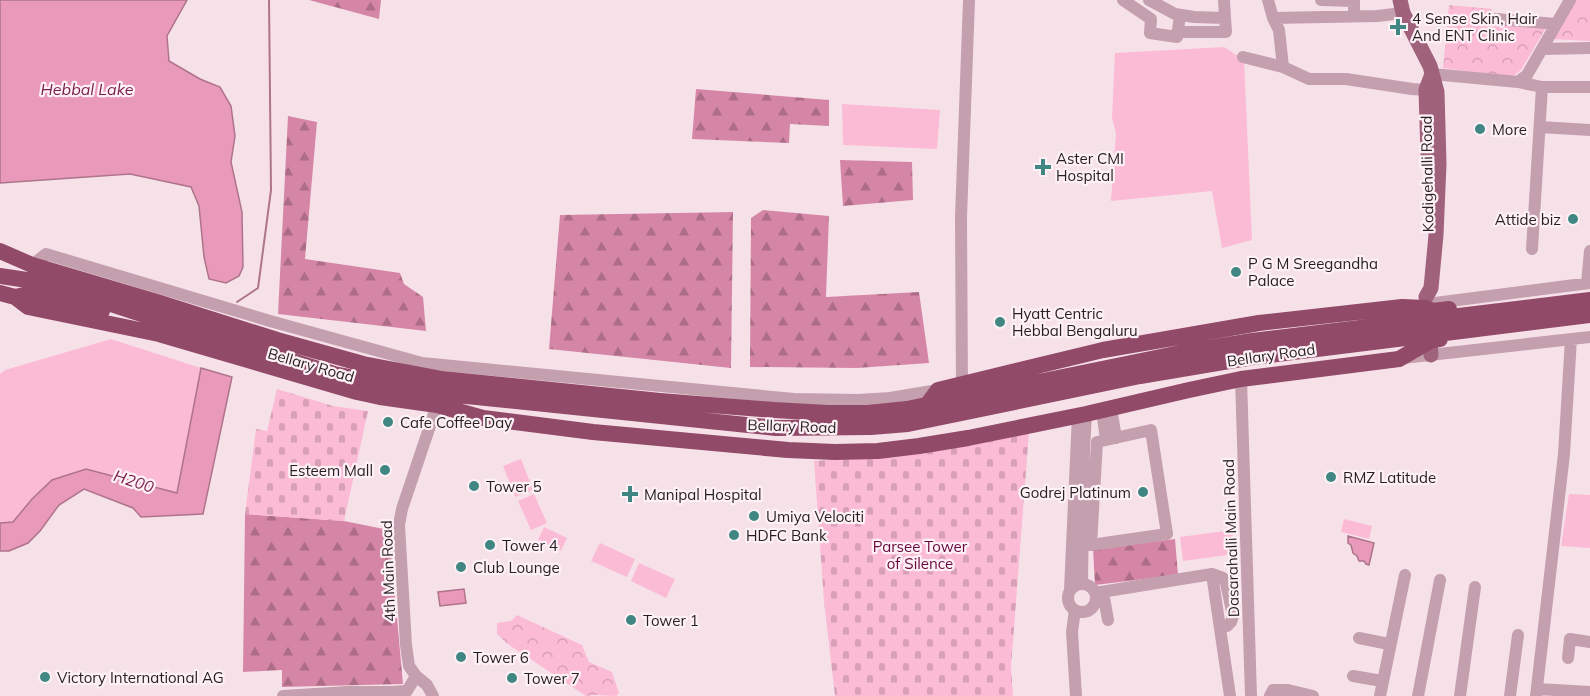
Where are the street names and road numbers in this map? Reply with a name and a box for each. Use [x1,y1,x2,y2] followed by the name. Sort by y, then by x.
[1416,115,1438,233] street label: Kodigehalli Road
[1226,339,1316,371] street label: Bellary Road
[266,344,356,386] street label: Bellary Road
[747,415,837,437] street label: Bellary Road
[1219,459,1243,617] street label: Dasarahalli Main Road
[377,520,399,622] street label: 4th Main Road

